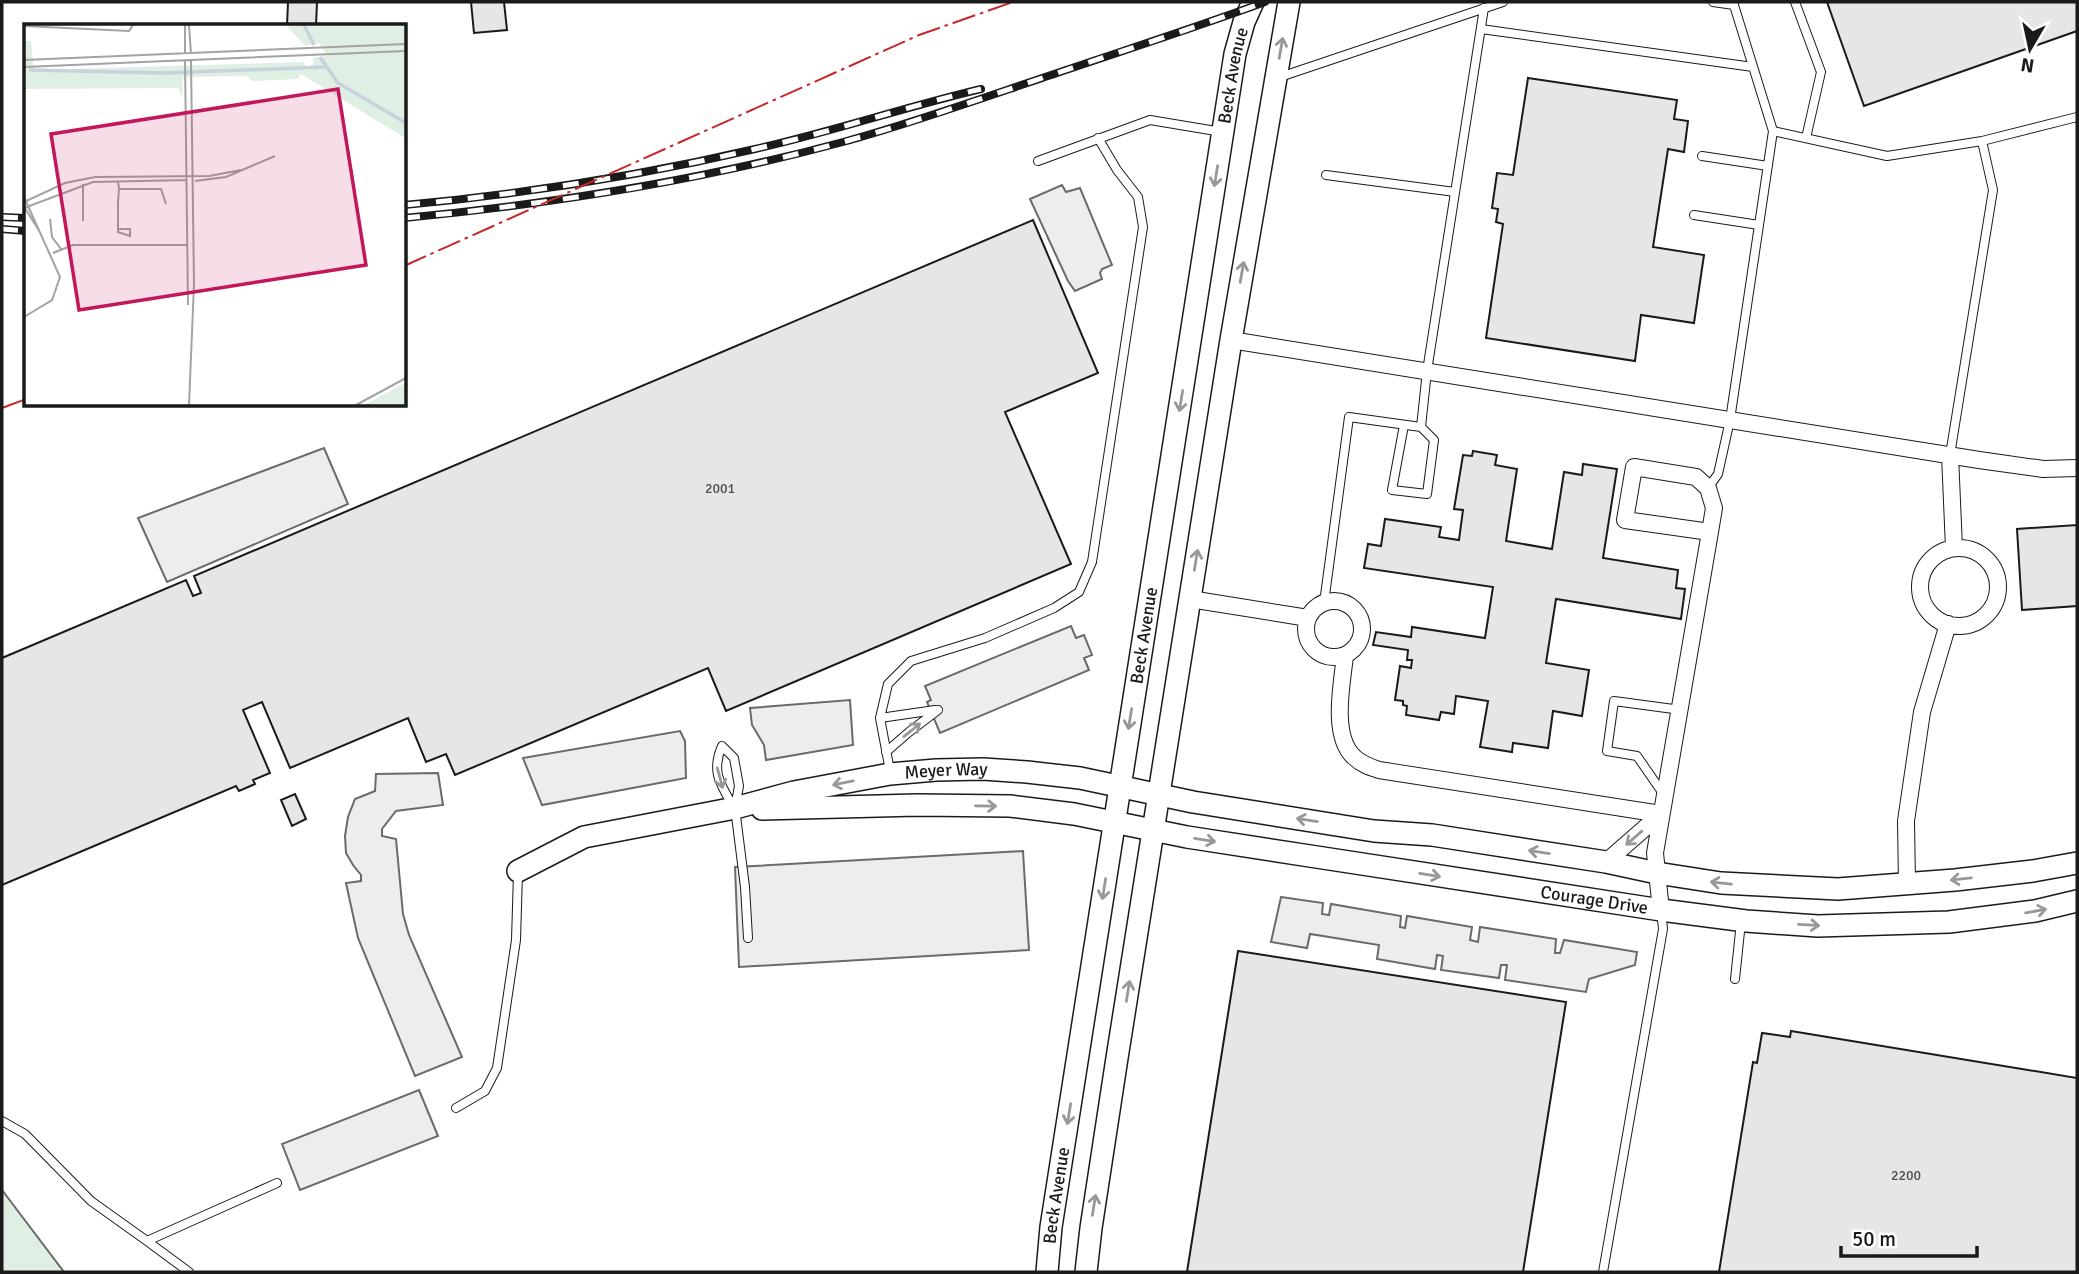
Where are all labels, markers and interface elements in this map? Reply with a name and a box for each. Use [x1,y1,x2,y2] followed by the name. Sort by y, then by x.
[1995,14,2065,84] north arrow
[24,24,406,406] inset map
[1213,25,1253,125] street label: Beck Avenue
[1275,37,1288,60] one-way arrow
[2019,52,2036,78] text: N
[1209,164,1222,187] one-way arrow
[1236,261,1250,284] one-way arrow
[1174,389,1187,412] one-way arrow
[705,480,735,497] house number: 2001
[1190,549,1203,572] one-way arrow
[1125,585,1162,685] street label: Beck Avenue
[1124,707,1137,730] one-way arrow
[902,723,920,738] one-way arrow
[904,758,989,784] street label: Meyer Way
[714,767,727,789] one-way arrow
[832,776,855,790] one-way arrow
[974,799,997,812] one-way arrow
[1296,813,1319,826] one-way arrow
[1625,830,1643,846] one-way arrow
[1193,833,1216,846] one-way arrow
[1528,845,1551,858] one-way arrow
[1418,868,1441,881] one-way arrow
[1950,873,1973,886] one-way arrow
[1711,876,1733,889] one-way arrow
[1097,878,1110,900] one-way arrow
[1539,881,1650,919] street label: Courage Drive
[2024,904,2047,917] one-way arrow
[1797,919,1820,932] one-way arrow
[1122,980,1135,1003] one-way arrow
[1062,1102,1075,1125] one-way arrow
[1039,1146,1074,1245] street label: Beck Avenue
[1891,1167,1921,1184] house number: 2200
[1088,1194,1101,1216] one-way arrow
[1841,1214,1978,1258] scale bar
[1852,1226,1896,1252] text: 50 m

